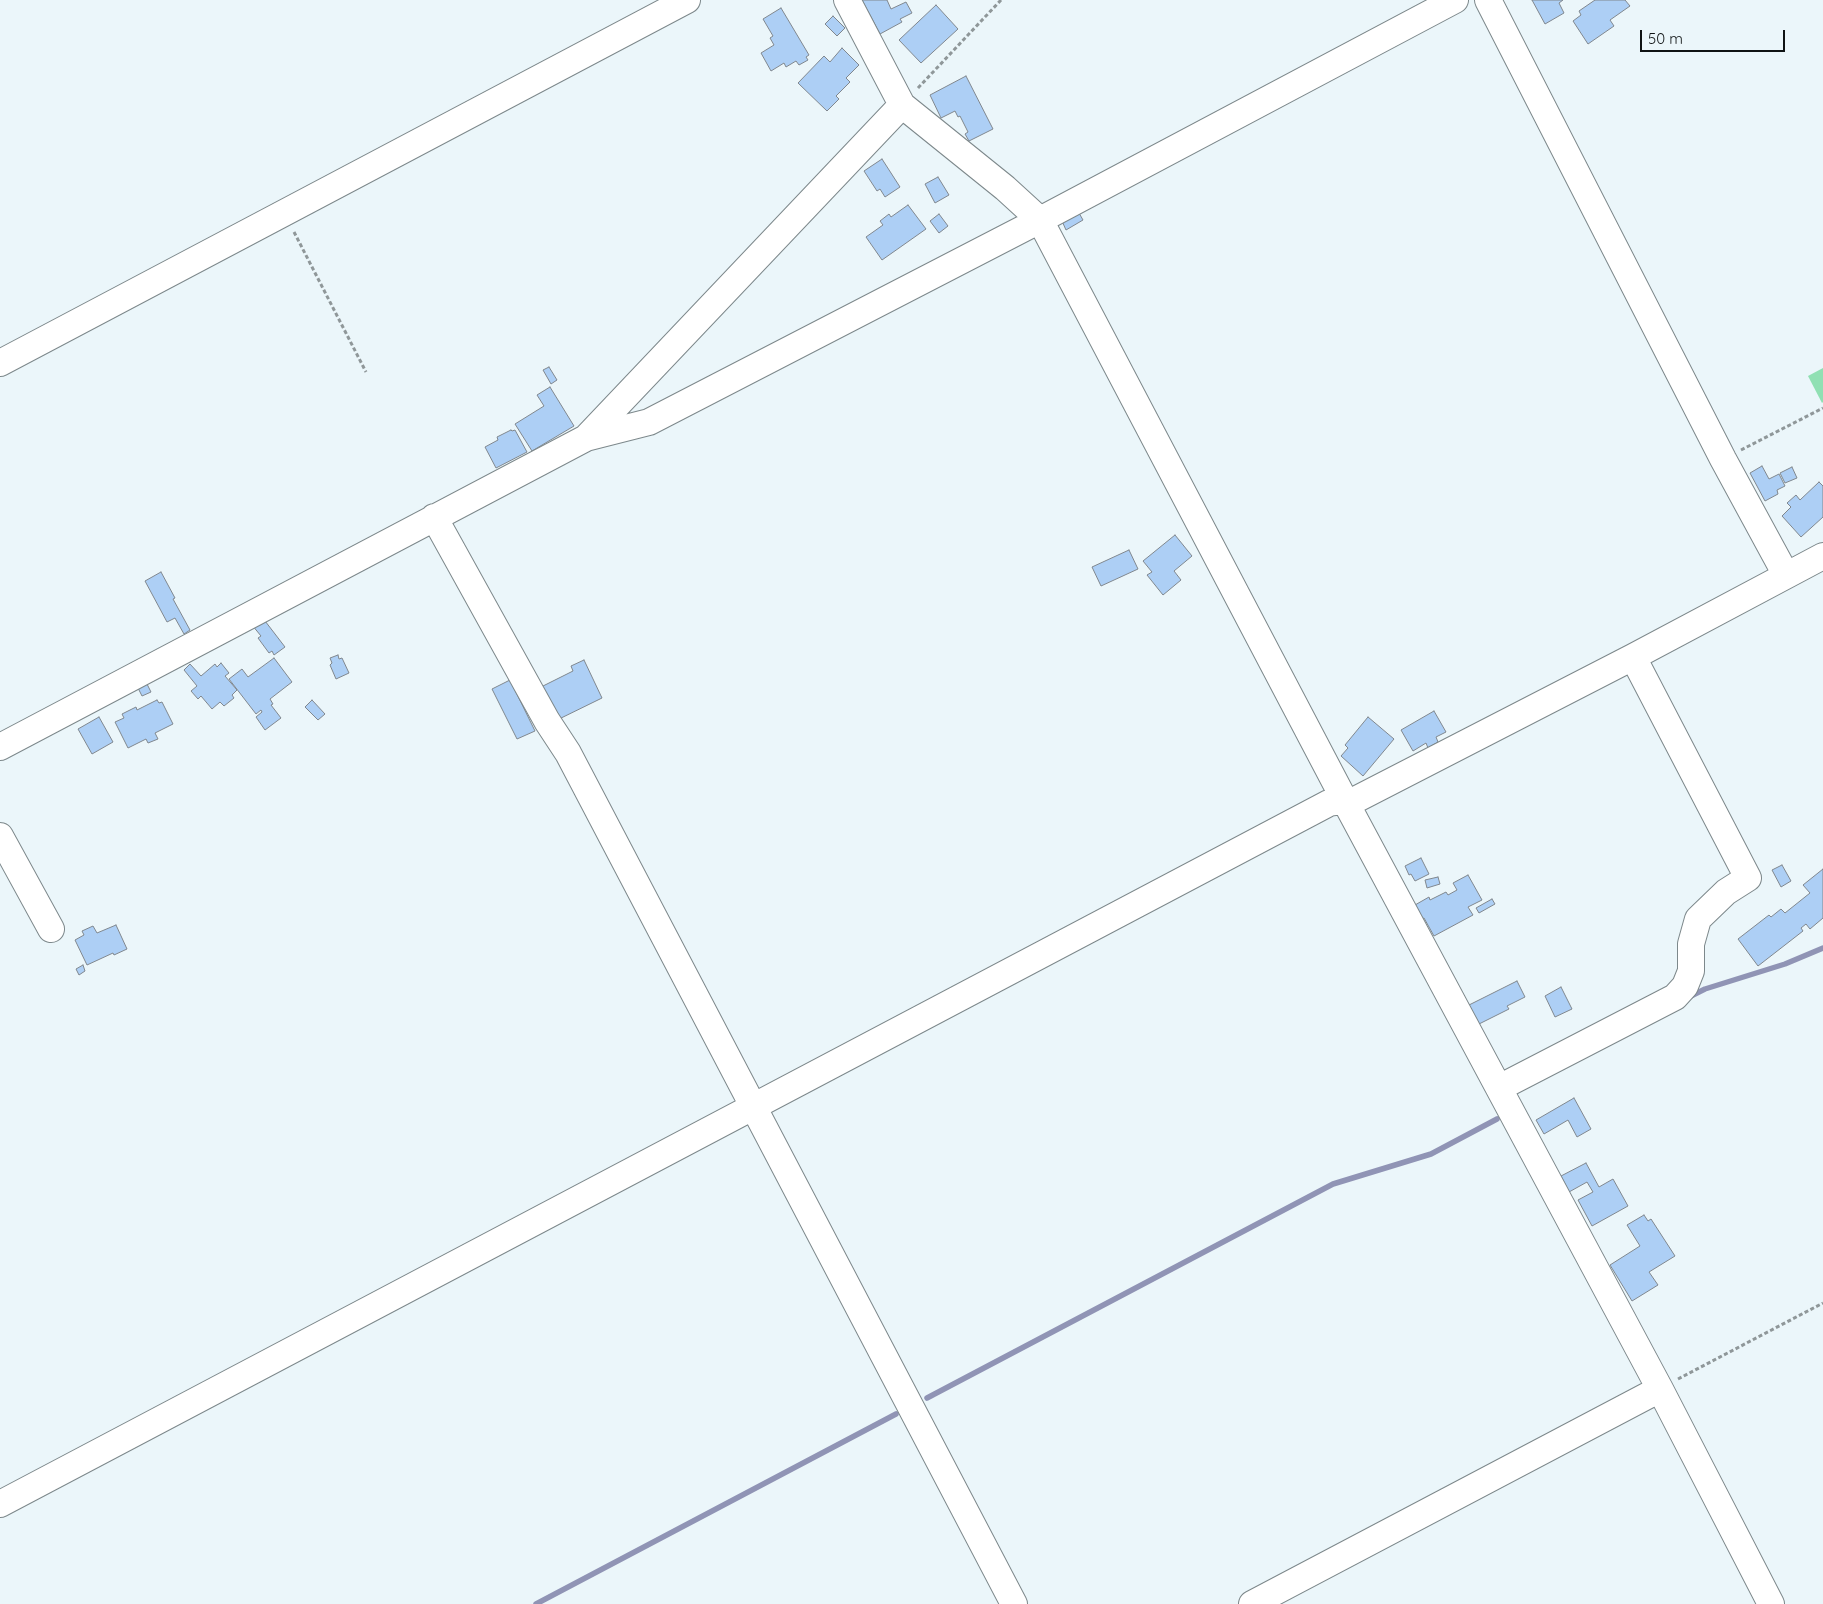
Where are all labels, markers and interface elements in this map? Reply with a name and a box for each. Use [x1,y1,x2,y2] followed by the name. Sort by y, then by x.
[1643,20,1788,52] scale bar
[1648,29,1683,48] text: 50 m

